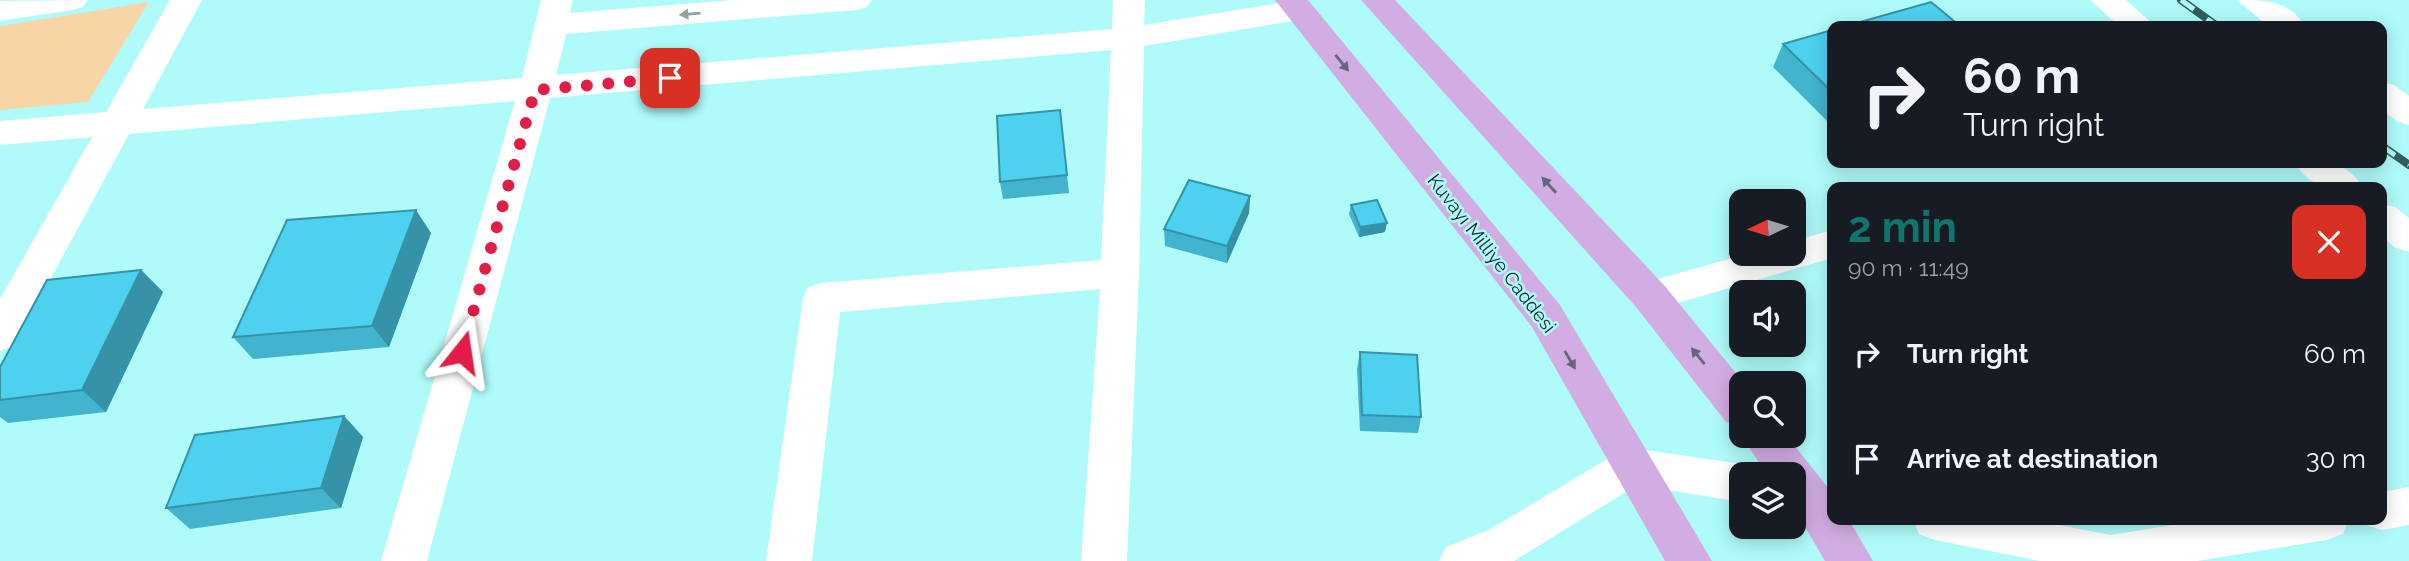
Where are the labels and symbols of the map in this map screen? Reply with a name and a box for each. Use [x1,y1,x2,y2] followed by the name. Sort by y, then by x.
[679,9,701,20] one-way arrow
[640,48,700,108] pin
[1334,55,1349,72] one-way arrow
[1423,169,1561,337] street label: Kuvayı Milliye Caddesi
[1541,176,1557,194] one-way arrow
[1729,189,1806,266] north arrow
[425,315,499,389] position arrow
[1691,348,1706,366] one-way arrow
[1564,350,1577,369] one-way arrow

